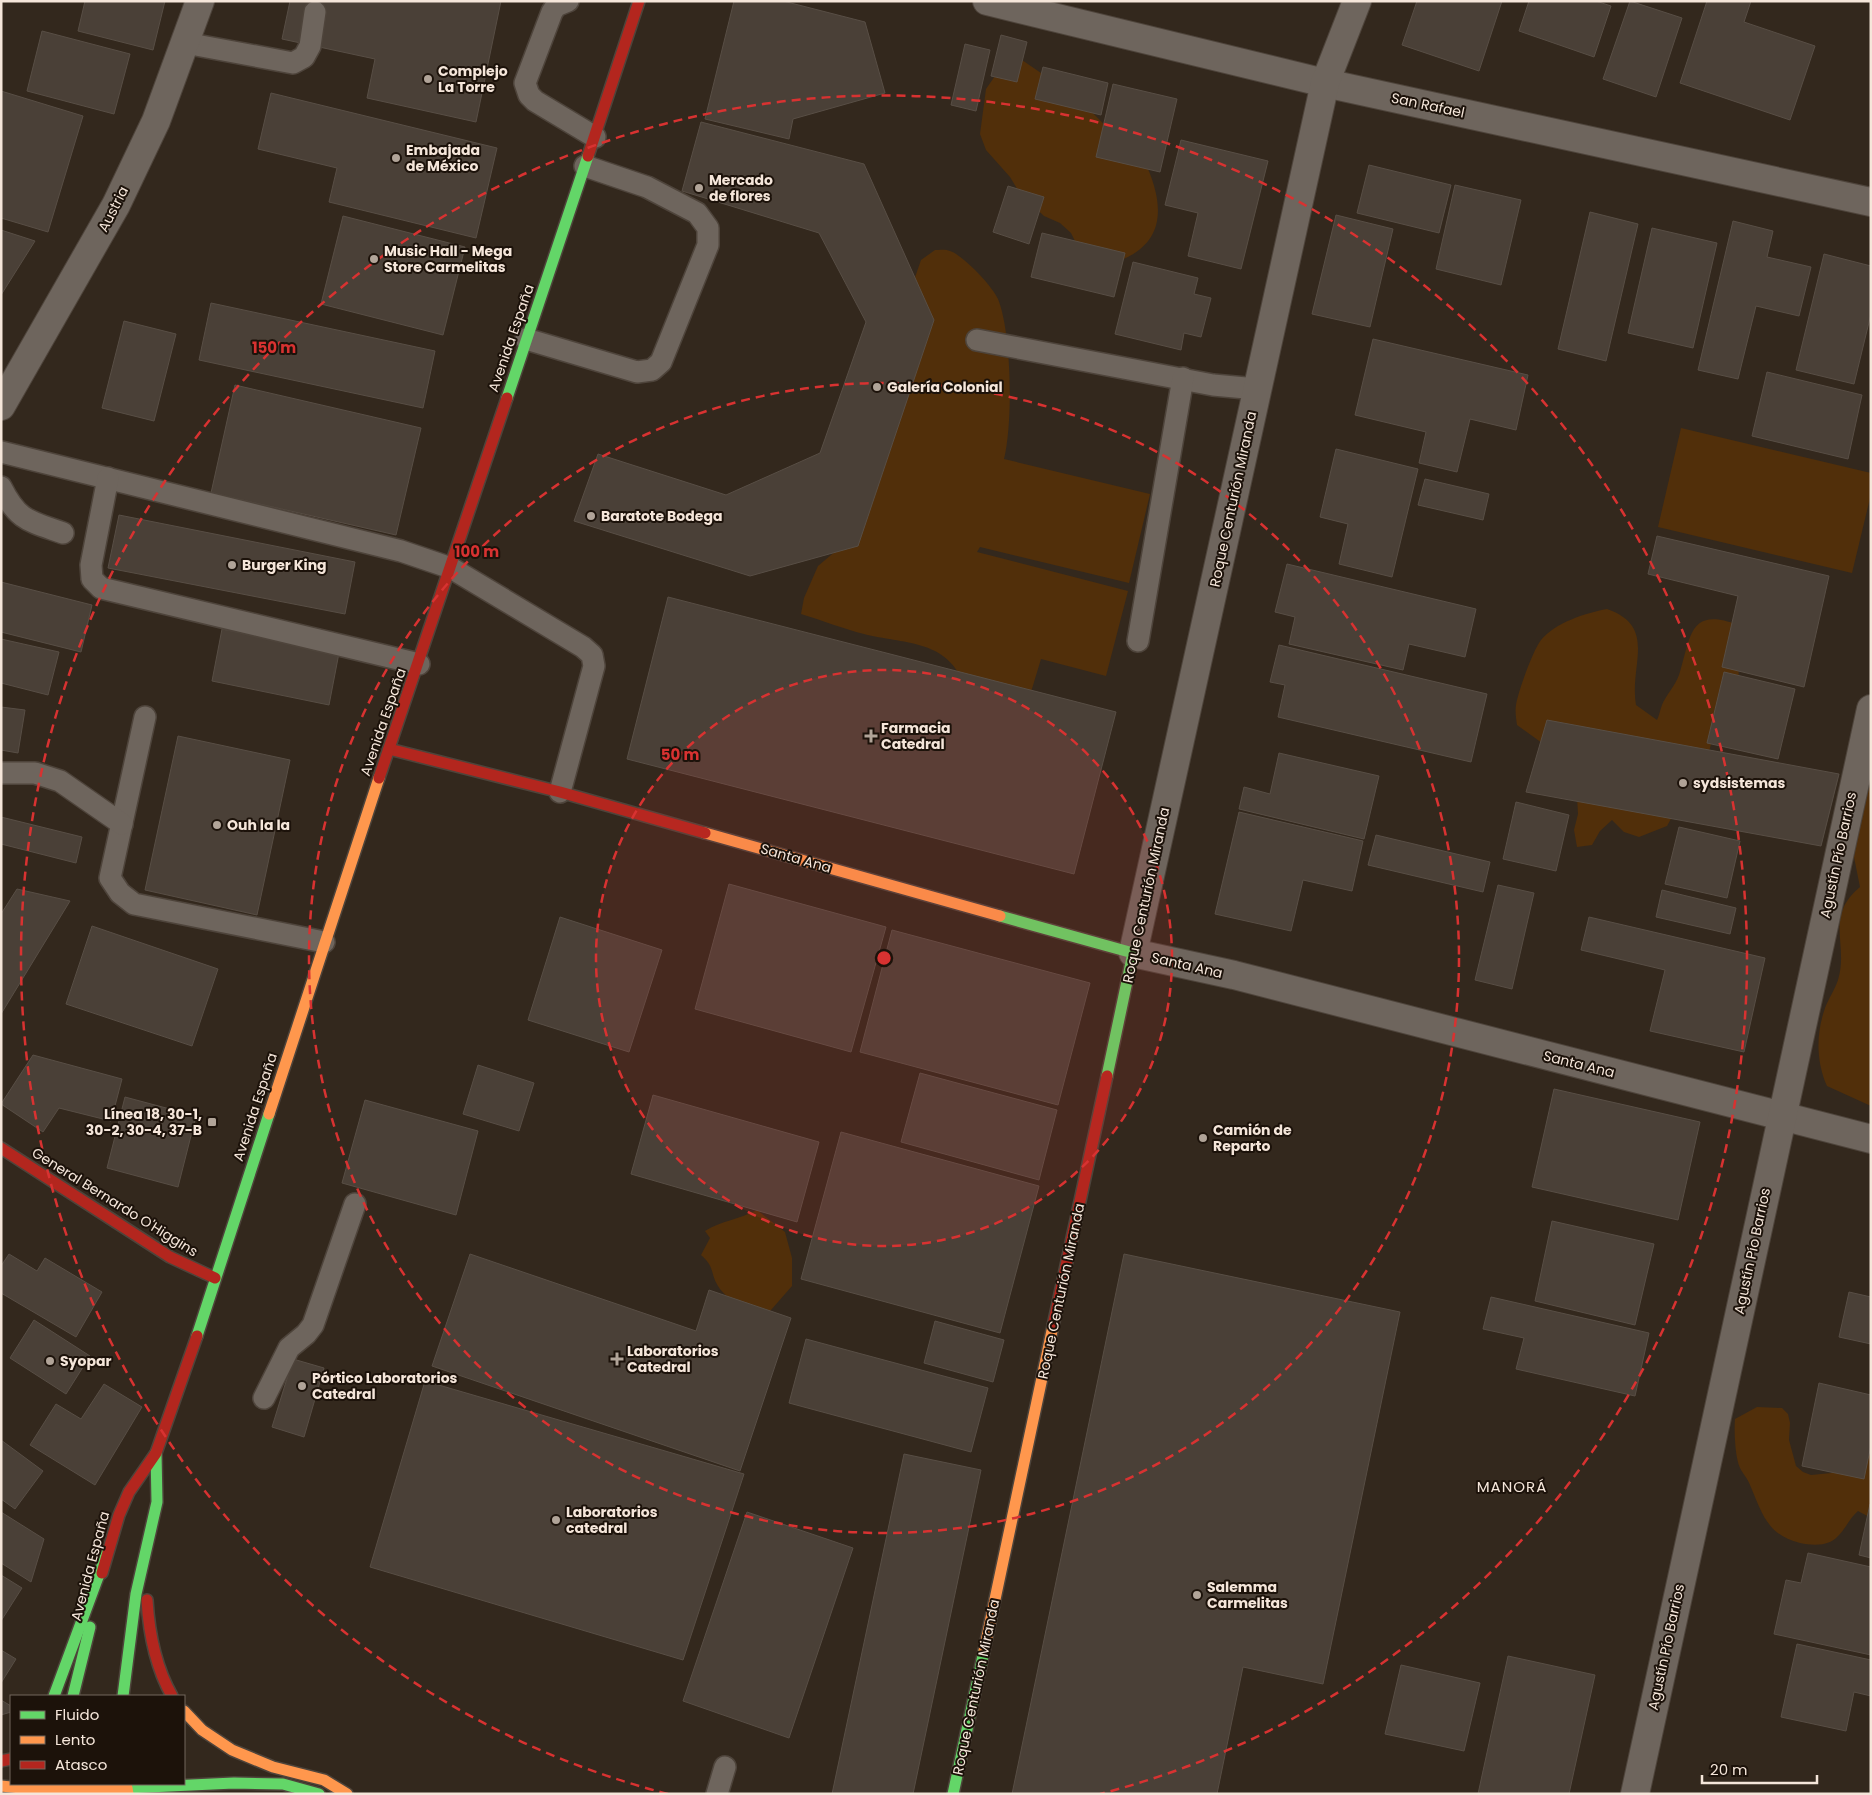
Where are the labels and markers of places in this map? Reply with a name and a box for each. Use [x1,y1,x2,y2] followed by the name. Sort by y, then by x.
[438,61,508,97] place label: Complejo La Torre
[422,73,434,85] marker: Complejo La Torre
[406,140,480,176] place label: Embajada de México
[390,152,402,164] marker: Embajada de México
[709,170,773,206] place label: Mercado de flores
[693,182,705,194] marker: Mercado de flores
[384,241,512,277] place label: Music Hall - Mega Store Carmelitas
[368,253,380,265] marker: Music Hall - Mega Store Carmelitas
[887,377,1003,397] place label: Galería Colonial
[871,381,883,393] marker: Galería Colonial
[601,506,722,526] place label: Baratote Bodega
[585,510,597,522] marker: Baratote Bodega
[242,555,327,575] place label: Burger King
[226,559,238,571] marker: Burger King
[881,718,951,754] place label: Farmacia Catedral
[865,730,877,742] marker: Farmacia Catedral
[1693,773,1786,793] place label: sydsistemas
[1677,777,1689,789] marker: sydsistemas
[227,815,290,835] place label: Ouh la la
[211,819,223,831] marker: Ouh la la
[875,949,893,967] centre of rings
[86,1104,202,1140] place label: Línea 18, 30-1, 30-2, 30-4, 37-B
[206,1116,218,1128] marker: Línea 18, 30-1, 30-2, 30-4, 37-B
[1213,1120,1292,1156] place label: Camión de Reparto
[1197,1132,1209,1144] marker: Camión de Reparto
[627,1341,719,1377] place label: Laboratorios Catedral
[60,1351,111,1371] place label: Syopar
[611,1353,623,1365] marker: Laboratorios Catedral
[44,1355,56,1367] marker: Syopar
[312,1368,458,1404] place label: Pórtico Laboratorios Catedral
[296,1380,308,1392] marker: Pórtico Laboratorios Catedral
[566,1502,658,1538] place label: Laboratorios catedral
[550,1514,562,1526] marker: Laboratorios catedral
[1207,1577,1288,1613] place label: Salemma Carmelitas
[1191,1589,1203,1601] marker: Salemma Carmelitas

